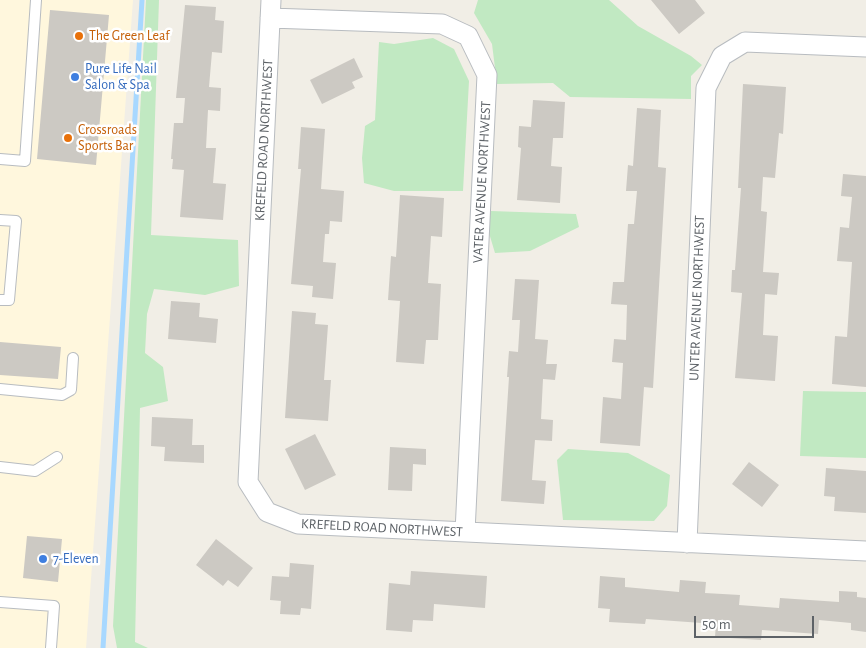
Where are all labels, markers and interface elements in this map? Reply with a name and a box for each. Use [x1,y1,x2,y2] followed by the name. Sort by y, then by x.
[89,28,169,44] place label: The Green Leaf
[73,30,85,42] marker: The Green Leaf
[251,59,277,221] street label: KREFELD ROAD NORTHWEST
[85,61,157,94] place label: Pure Life Nail Salon & Spa
[69,71,81,83] marker: Pure Life Nail Salon & Spa
[469,100,495,264] street label: VATER AVENUE NORTHWEST
[78,122,137,154] place label: Crossroads Sports Bar
[62,132,74,144] marker: Crossroads Sports Bar
[686,215,708,381] street label: UNTER AVENUE NORTHWEST
[301,515,463,541] street label: KREFELD ROAD NORTHWEST
[53,551,99,567] place label: 7-Eleven
[37,553,49,565] marker: 7-Eleven
[696,606,816,638] scale bar
[702,617,731,632] text: 50 m

